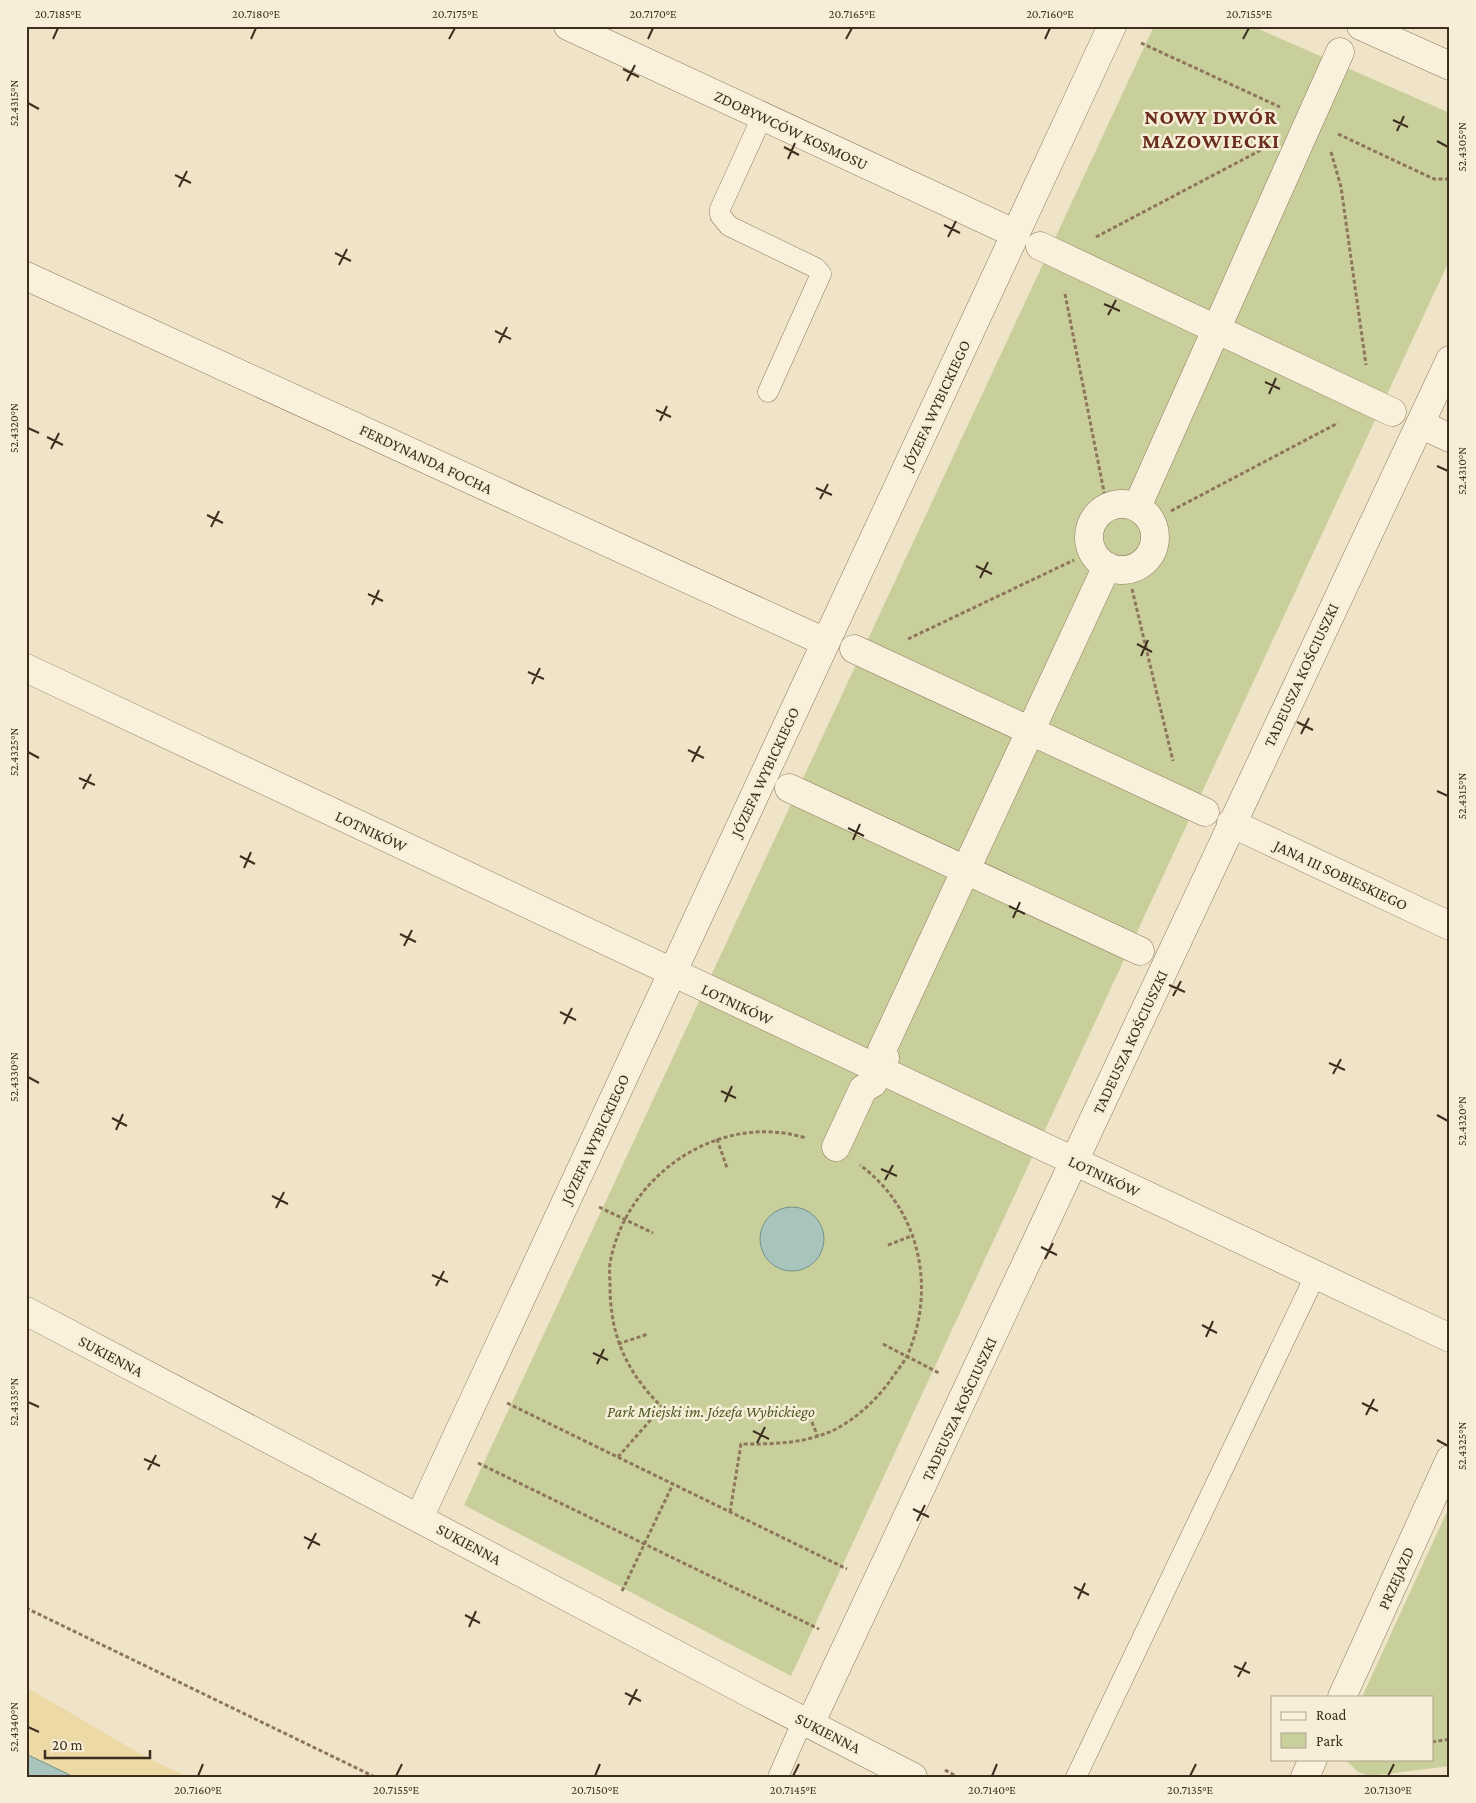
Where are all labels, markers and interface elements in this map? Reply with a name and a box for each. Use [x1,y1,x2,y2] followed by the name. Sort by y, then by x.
[35,7,82,21] text: 20.7185°E
[232,7,281,21] text: 20.7180°E
[432,7,478,21] text: 20.7175°E
[629,7,677,21] text: 20.7170°E
[829,7,876,21] text: 20.7165°E
[1026,7,1074,21] text: 20.7160°E
[1226,7,1272,21] text: 20.7155°E
[7,79,21,126] text: 52.4315°N
[712,87,870,173] street label: ZDOBYWCÓW KOSMOSU
[1142,105,1280,153] district label: NOWY DWÓR MAZOWIECKI
[1455,122,1469,172] text: 52.4305°N
[898,337,974,475] street label: JÓZEFA WYBICKIEGO
[7,403,21,453] text: 52.4320°N
[357,421,496,498] street label: FERDYNANDA FOCHA
[1455,447,1469,495] text: 52.4310°N
[1260,600,1342,750] street label: TADEUSZA KOŚCIUSZKI
[727,704,803,842] street label: JÓZEFA WYBICKIEGO
[7,728,21,776] text: 52.4325°N
[1455,772,1469,819] text: 52.4315°N
[333,807,410,855] street label: LOTNIKÓW
[1269,836,1410,914] street label: JANA III SOBIESKIEGO
[1089,967,1171,1117] street label: TADEUSZA KOŚCIUSZKI
[699,980,776,1028] street label: LOTNIKÓW
[7,1052,21,1102] text: 52.4330°N
[557,1071,633,1209] street label: JÓZEFA WYBICKIEGO
[1455,1096,1469,1146] text: 52.4320°N
[1066,1152,1143,1200] street label: LOTNIKÓW
[76,1332,147,1381] street label: SUKIENNA
[918,1334,1000,1484] street label: TADEUSZA KOŚCIUSZKI
[7,1378,21,1426] text: 52.4335°N
[607,1403,815,1421] park label: Park Miejski im. Józefa Wybickiego
[1455,1422,1469,1470] text: 52.4325°N
[434,1520,505,1569] street label: SUKIENNA
[1375,1544,1418,1612] street label: PRZEJAZD
[1271,1696,1434,1760] legend
[7,1702,21,1752] text: 52.4340°N
[1316,1707,1347,1723] text: Road
[793,1709,864,1757] street label: SUKIENNA
[45,1728,150,1760] scale bar
[1316,1733,1343,1749] text: Park
[52,1737,83,1753] text: 20 m
[174,1783,222,1797] text: 20.7160°E
[373,1783,419,1797] text: 20.7155°E
[571,1783,619,1797] text: 20.7150°E
[770,1783,817,1797] text: 20.7145°E
[968,1783,1016,1797] text: 20.7140°E
[1167,1783,1214,1797] text: 20.7135°E
[1364,1783,1412,1797] text: 20.7130°E

